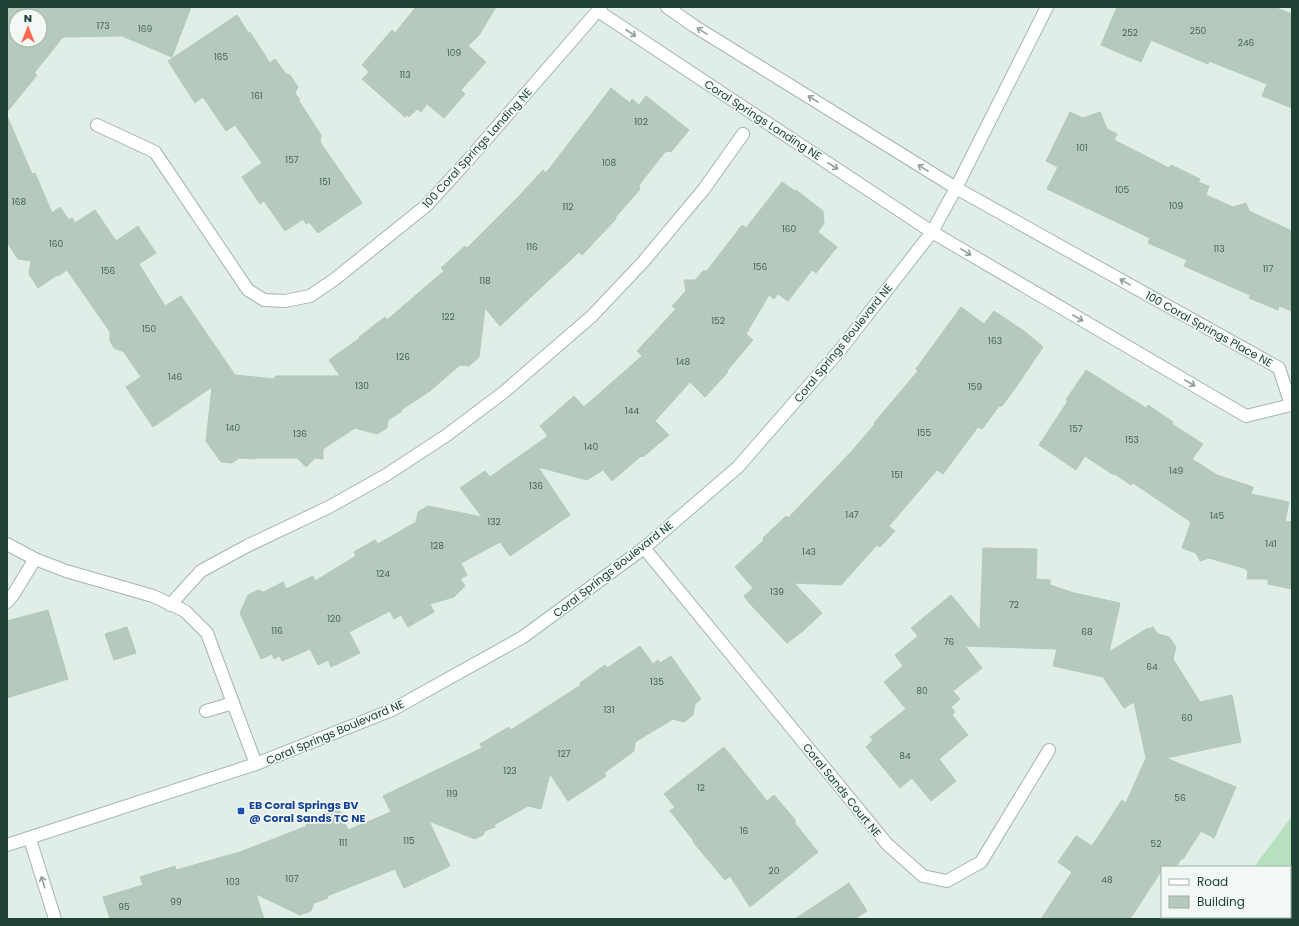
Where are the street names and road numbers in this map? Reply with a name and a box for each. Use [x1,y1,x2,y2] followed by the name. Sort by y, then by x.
[701,76,825,164] street label: Coral Springs Landing NE
[419,84,535,212] street label: 100 Coral Springs Landing NE
[790,280,896,406] street label: Coral Springs Boulevard NE
[1143,287,1275,371] street label: 100 Coral Springs Place NE
[550,517,676,621] street label: Coral Springs Boulevard NE
[264,696,406,768] street label: Coral Springs Boulevard NE
[799,740,885,840] street label: Coral Sands Court NE

